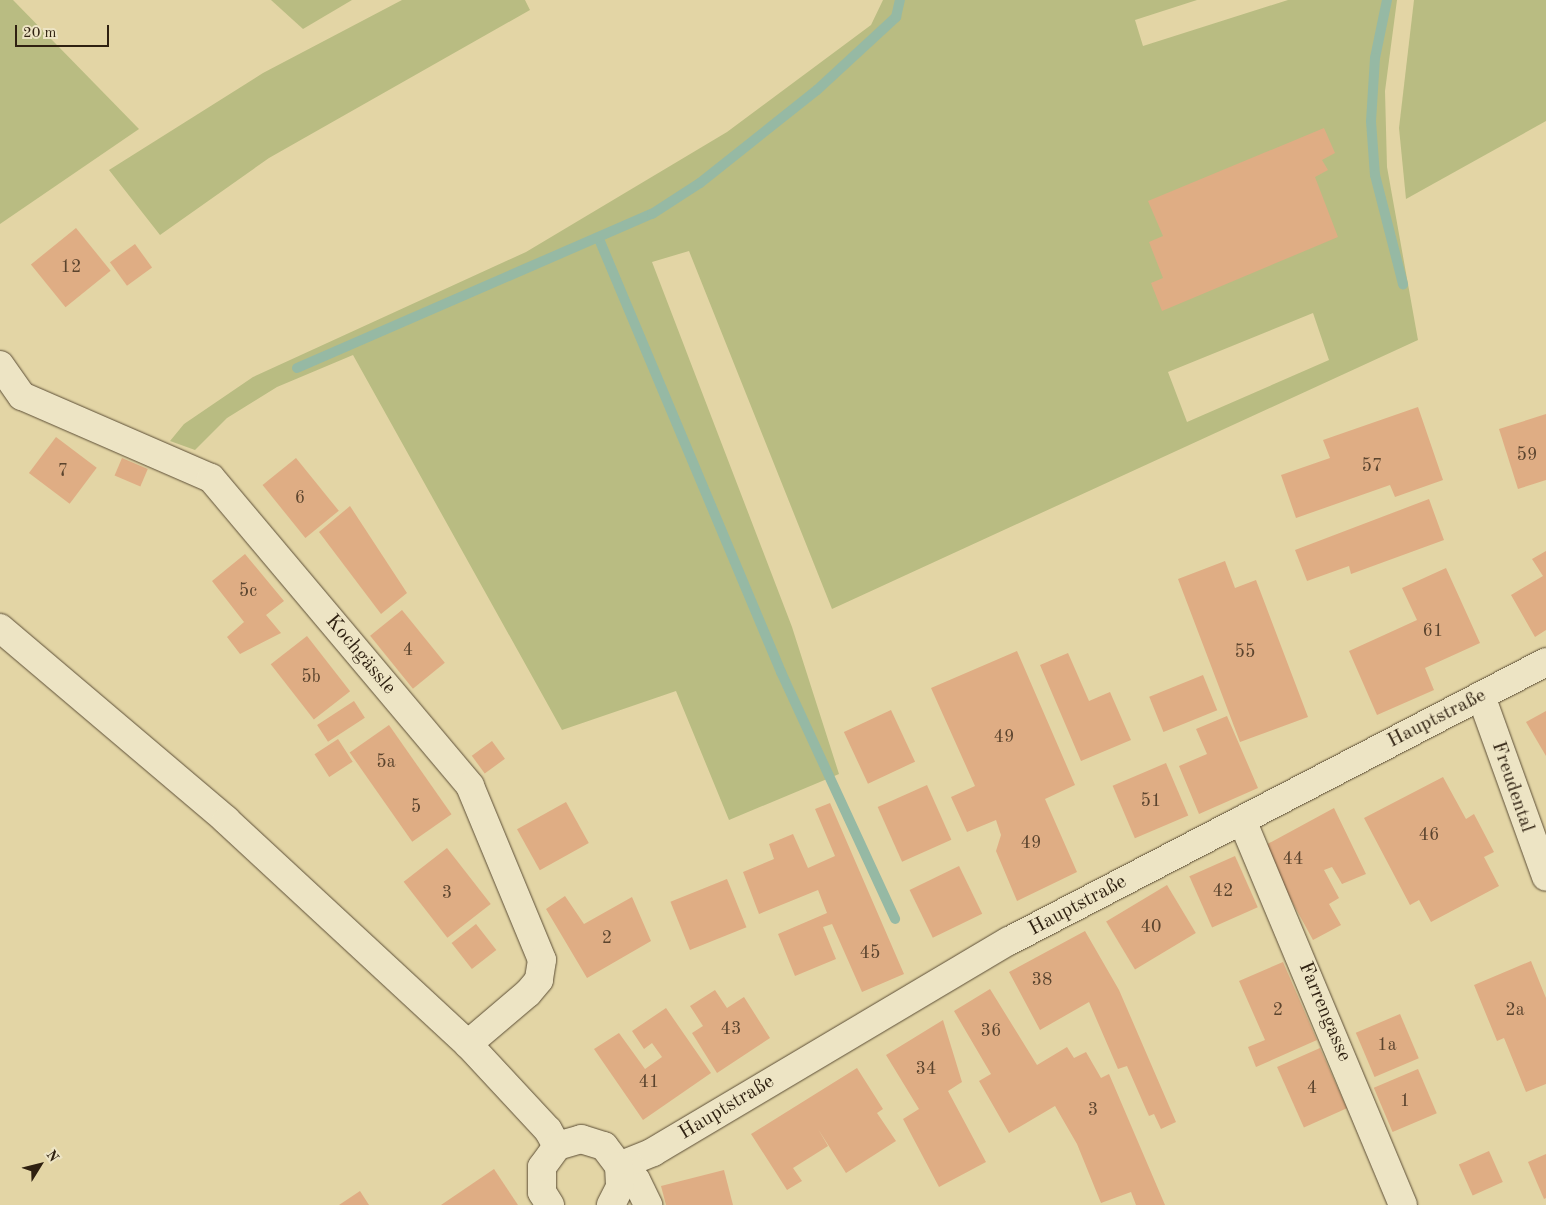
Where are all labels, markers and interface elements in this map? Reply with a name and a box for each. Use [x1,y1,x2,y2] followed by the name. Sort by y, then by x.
[18,15,111,47] scale bar
[23,26,57,41] text: 20 m
[61,256,81,278] house number: 12
[1517,444,1537,466] house number: 59
[1362,455,1382,477] house number: 57
[58,460,68,482] house number: 7
[295,487,305,509] house number: 6
[239,580,257,602] house number: 5c
[320,610,400,700] street label: Kochgässle
[1423,620,1443,642] house number: 61
[403,639,413,661] house number: 4
[1235,641,1255,663] house number: 55
[301,666,321,688] house number: 5b
[1384,684,1490,754] street label: Hauptstraße
[994,726,1014,748] house number: 49
[1485,739,1539,835] street label: Freudental
[376,751,396,773] house number: 5a
[1141,790,1161,812] house number: 51
[411,796,421,818] house number: 5
[1419,824,1439,846] house number: 46
[1021,832,1041,854] house number: 49
[1283,848,1303,870] house number: 44
[1025,870,1131,942] street label: Hauptstraße
[1213,880,1233,902] house number: 42
[442,882,452,904] house number: 3
[1141,916,1161,938] house number: 40
[602,927,612,949] house number: 2
[860,942,880,964] house number: 45
[1292,959,1356,1065] street label: Farrengasse
[1032,969,1052,991] house number: 38
[1273,999,1283,1021] house number: 2
[1505,999,1525,1021] house number: 2a
[721,1018,741,1040] house number: 43
[981,1020,1001,1042] house number: 36
[1377,1034,1397,1056] house number: 1a
[916,1058,936,1080] house number: 34
[675,1070,779,1146] street label: Hauptstraße
[639,1071,659,1093] house number: 41
[1307,1077,1317,1099] house number: 4
[1400,1090,1410,1112] house number: 1
[1088,1099,1098,1121] house number: 3
[15,1140,65,1190] north arrow
[43,1148,61,1165] text: N

